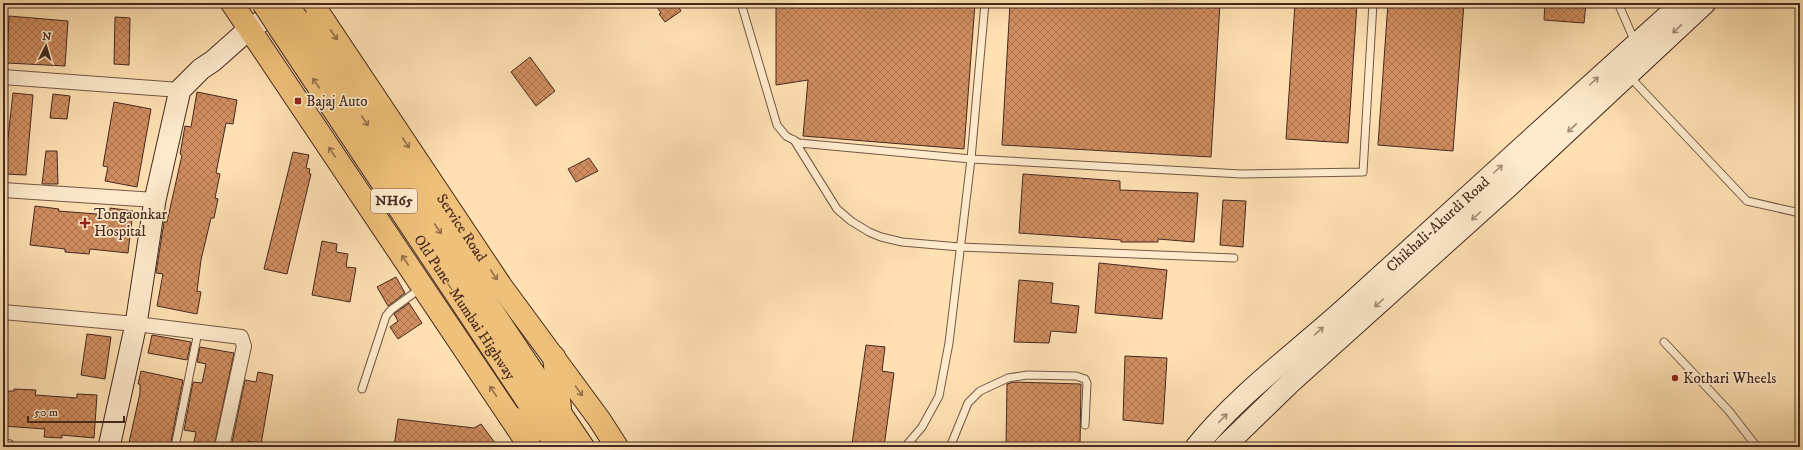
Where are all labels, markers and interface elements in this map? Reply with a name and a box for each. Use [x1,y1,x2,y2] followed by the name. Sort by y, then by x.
[1672,25,1682,34] one-way arrow
[26,26,66,66] north arrow
[42,30,52,44] text: N
[330,30,338,41] one-way arrow
[1589,77,1599,86] one-way arrow
[312,78,320,89] one-way arrow
[306,92,368,111] place label: Bajaj Auto
[293,96,303,106] marker: Bajaj Auto
[361,115,369,126] one-way arrow
[1567,123,1577,132] one-way arrow
[402,138,410,149] one-way arrow
[328,147,336,158] one-way arrow
[1493,164,1504,173] one-way arrow
[1382,172,1494,276] street label: Chikhali-Akurdi Road
[371,189,417,213] road number: NH65
[433,190,492,265] street label: Service Road
[94,205,168,241] place label: Tongaonkar Hospital
[1471,211,1481,221] one-way arrow
[79,217,91,229] marker: Tongaonkar Hospital
[434,223,442,234] one-way arrow
[410,231,521,384] street label: Old Pune–Mumbai Highway
[400,254,408,266] one-way arrow
[490,269,498,280] one-way arrow
[1375,298,1385,307] one-way arrow
[1314,327,1324,336] one-way arrow
[1683,369,1776,388] place label: Kothari Wheels
[1670,373,1680,383] marker: Kothari Wheels
[489,386,497,397] one-way arrow
[574,386,583,397] one-way arrow
[28,398,124,424] scale bar
[34,405,58,420] text: 50 m
[1218,413,1228,423] one-way arrow

